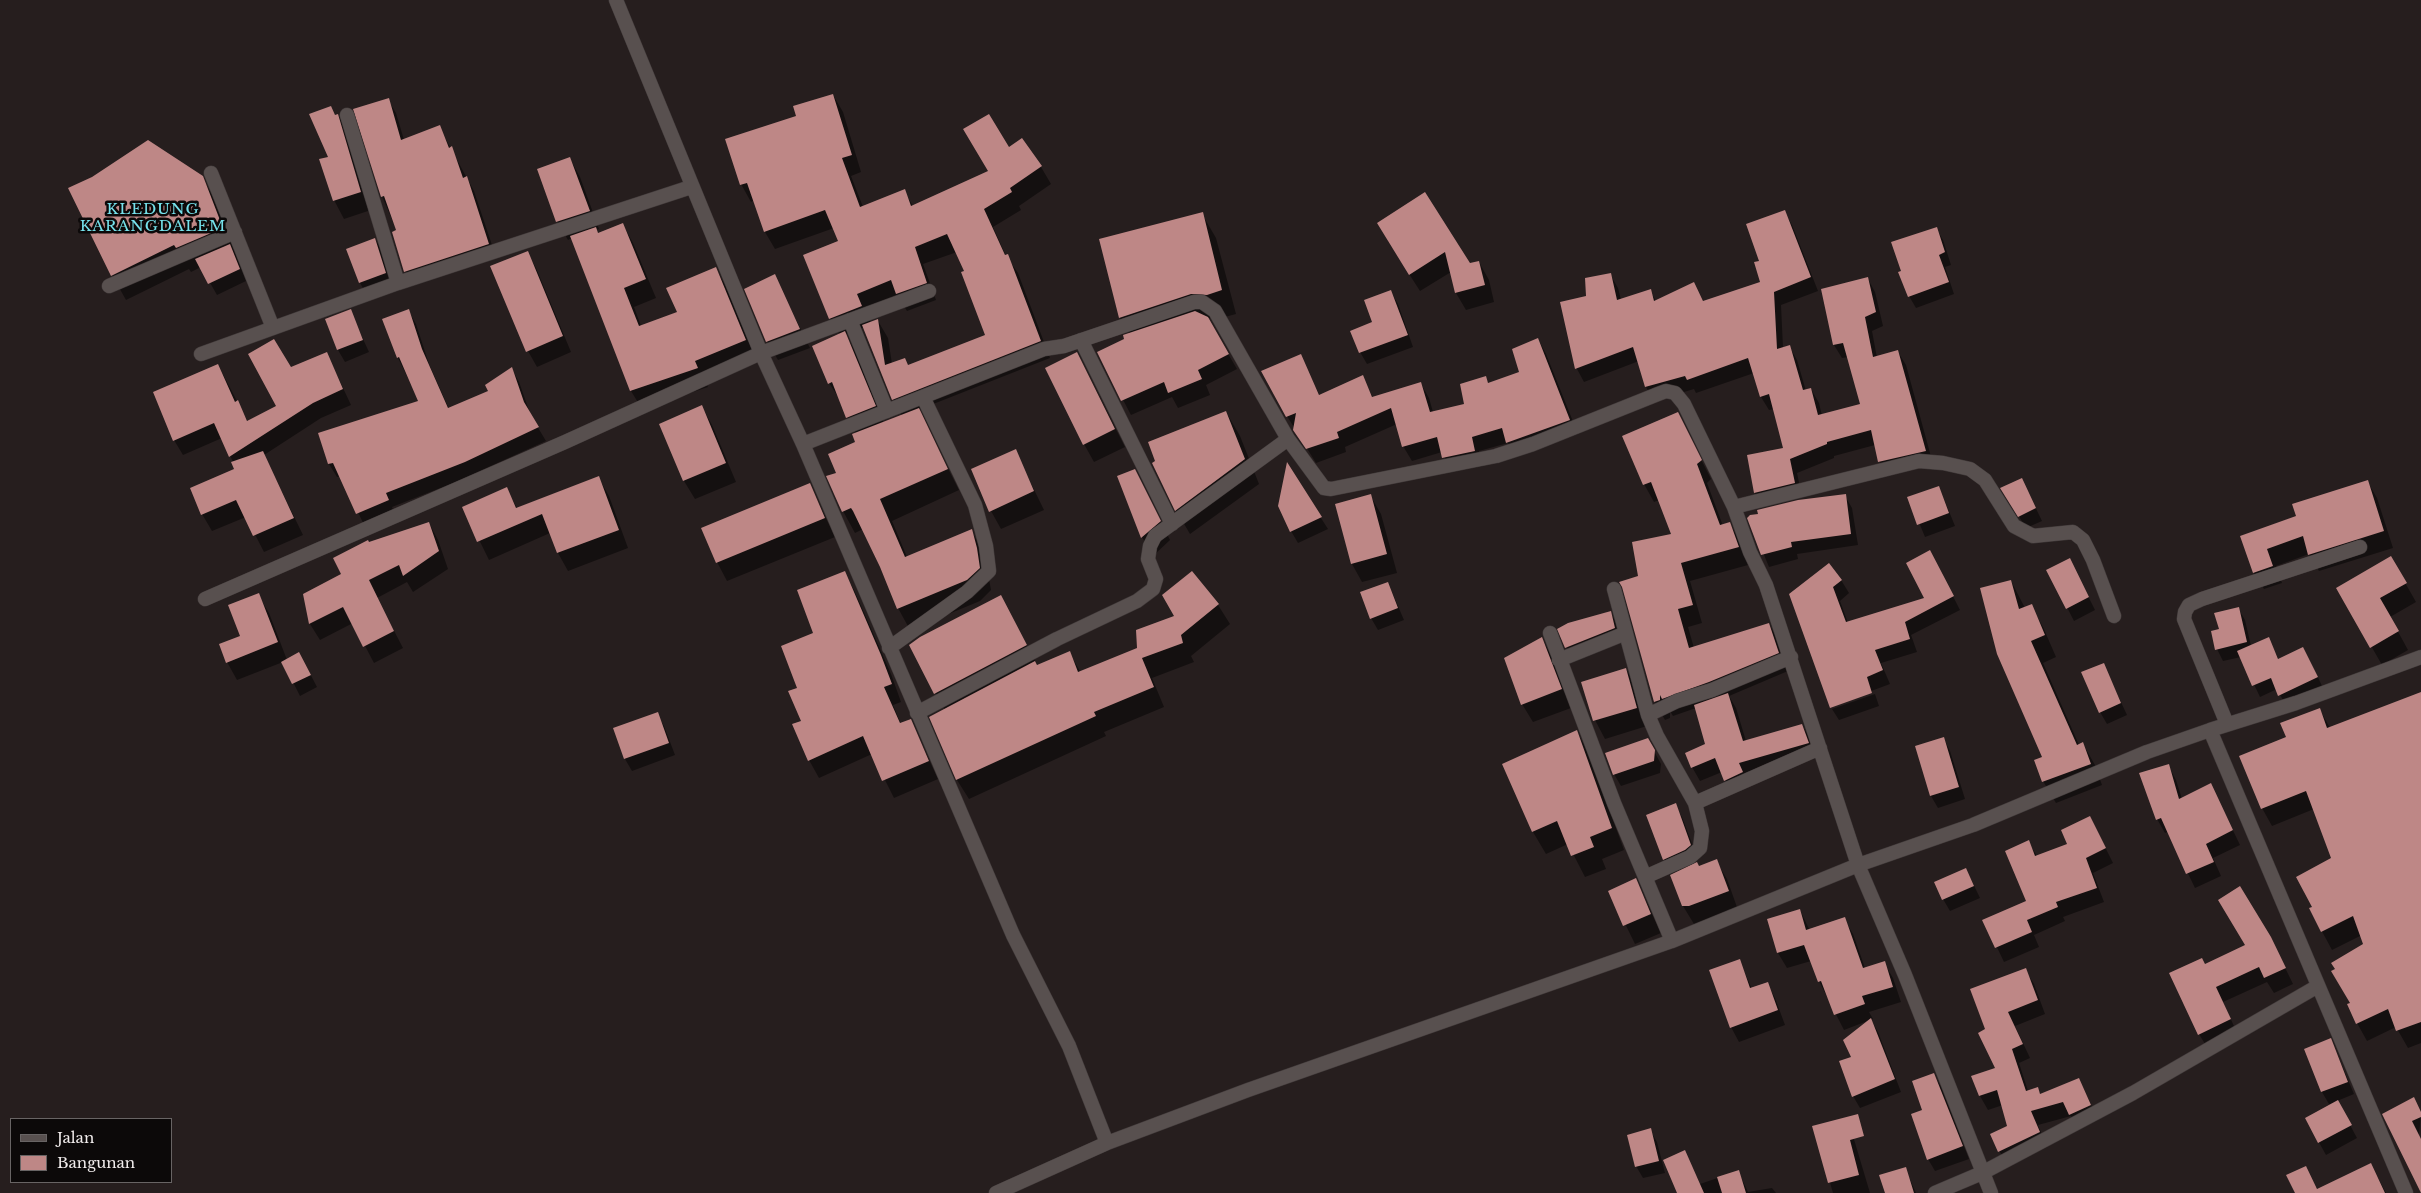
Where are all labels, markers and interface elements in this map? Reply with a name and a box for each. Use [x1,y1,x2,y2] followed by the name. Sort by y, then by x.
[78,201,228,236] district label: KLEDUNG KARANGDALEM
[10,1118,172,1183] legend
[57,1128,94,1147] text: Jalan
[57,1153,135,1172] text: Bangunan

